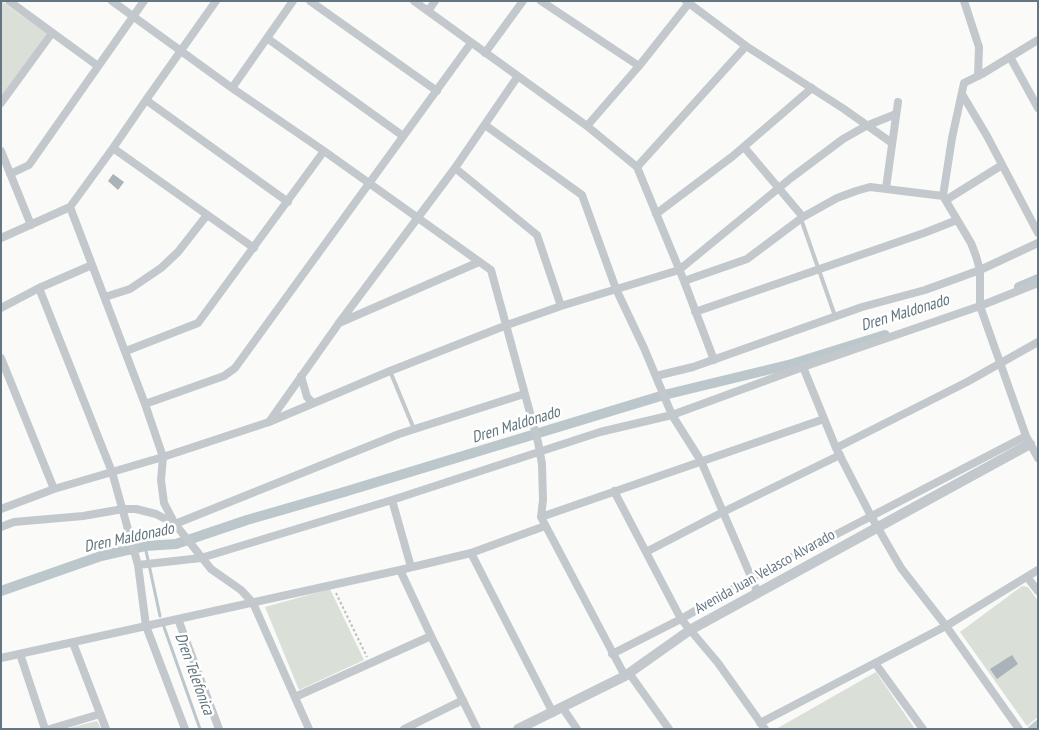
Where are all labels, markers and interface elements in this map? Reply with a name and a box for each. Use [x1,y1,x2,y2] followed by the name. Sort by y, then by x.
[859,290,951,336] water label: Dren Maldonado
[470,402,562,448] water label: Dren Maldonado
[82,519,176,557] water label: Dren Maldonado
[692,526,838,618] street label: Avenida Juan Velasco Alvarado
[170,630,218,718] water label: Dren Telefonica

